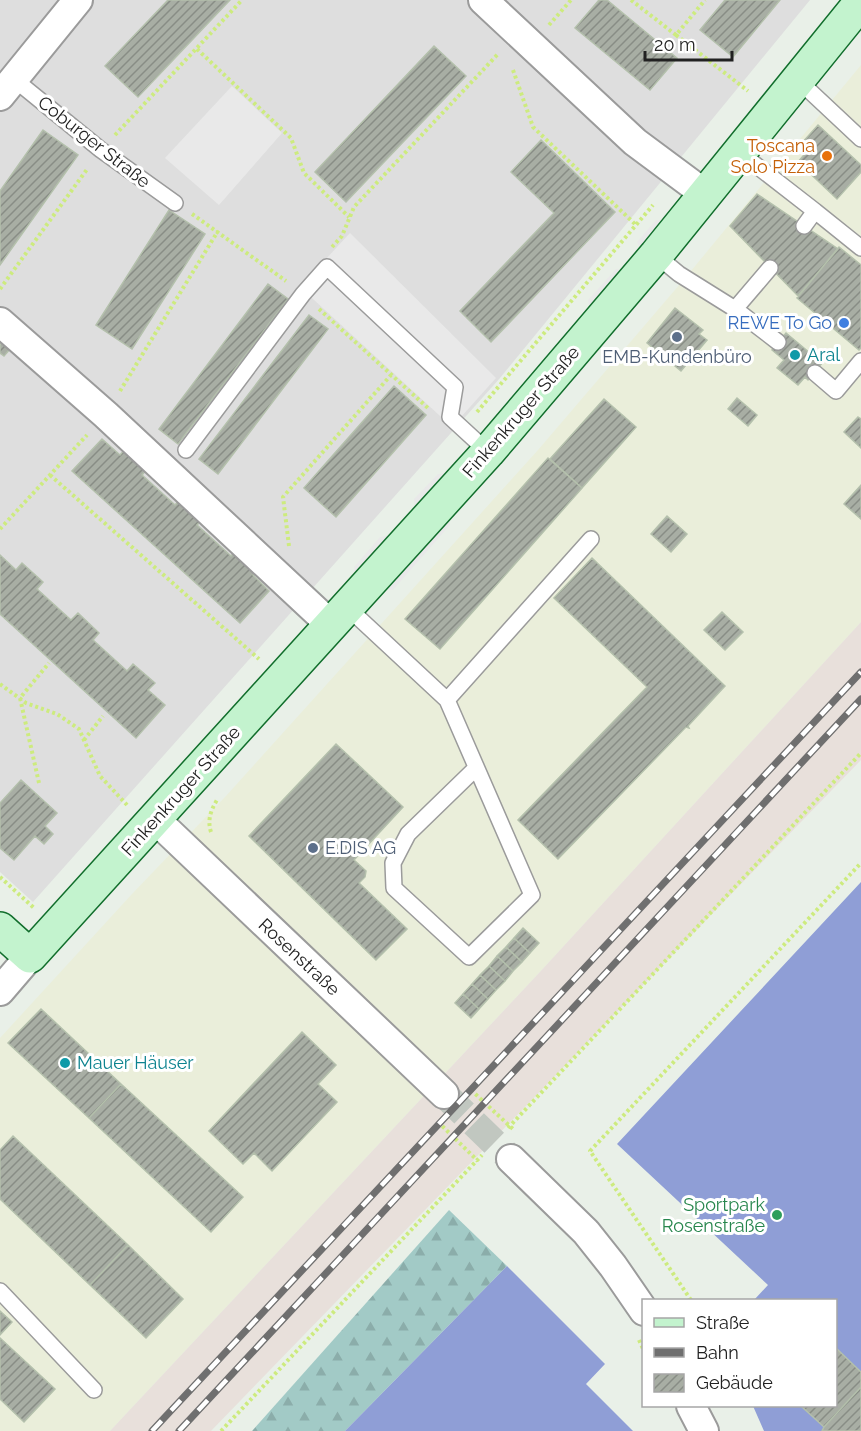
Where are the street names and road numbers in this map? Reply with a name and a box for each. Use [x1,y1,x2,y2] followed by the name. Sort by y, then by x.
[34,91,155,192] street label: Coburger Straße
[458,341,584,482] street label: Finkenkruger Straße
[117,721,245,860] street label: Finkenkruger Straße
[254,914,345,1000] street label: Rosenstraße

